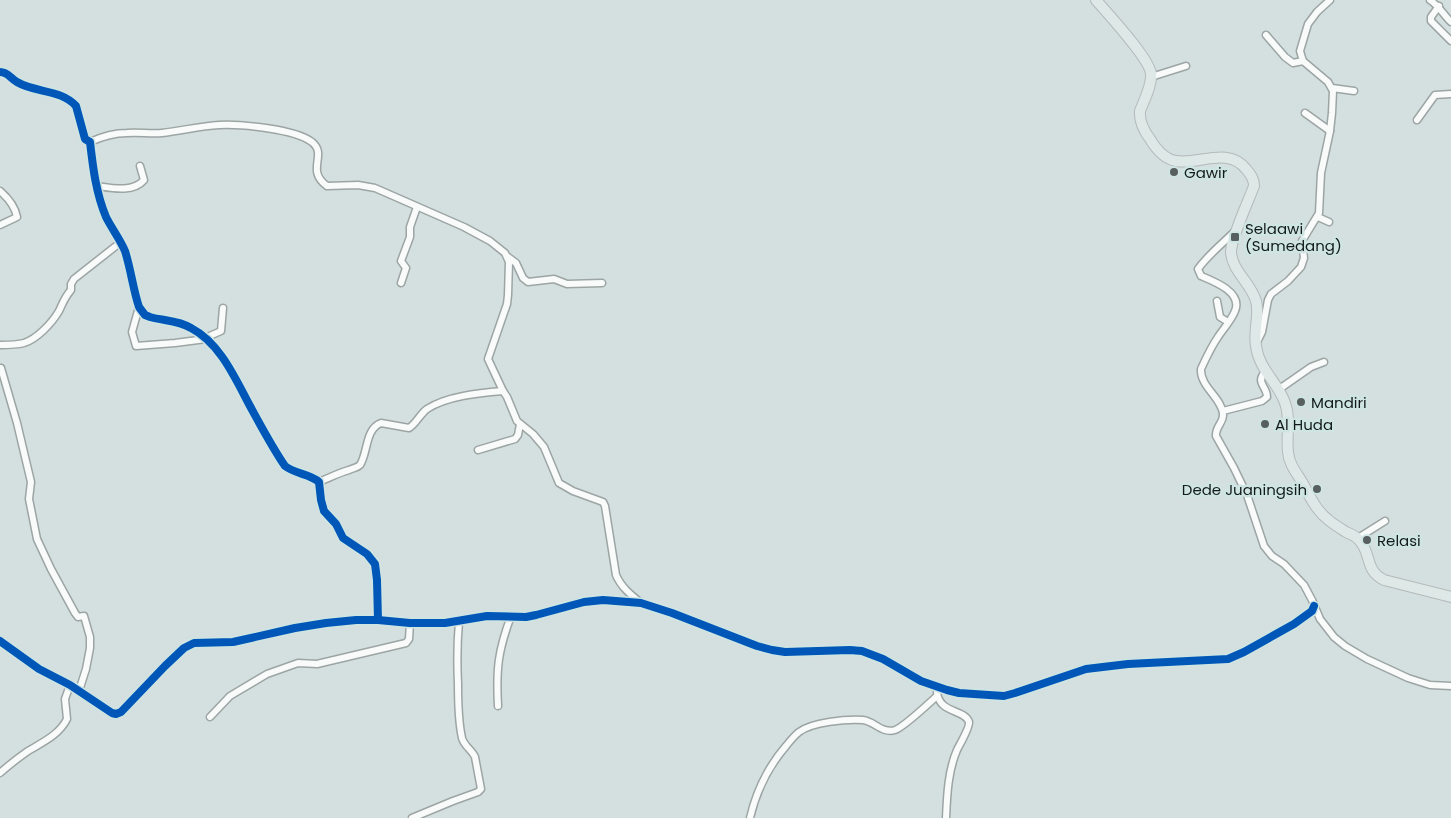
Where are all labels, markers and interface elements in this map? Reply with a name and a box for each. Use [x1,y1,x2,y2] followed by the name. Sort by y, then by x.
[1184,162,1228,183] place label: Gawir
[1168,166,1180,178] marker: Gawir
[1245,218,1342,256] place label: Selaawi (Sumedang)
[1229,231,1241,243] marker: Selaawi (Sumedang)
[1311,392,1367,413] place label: Mandiri
[1295,396,1307,408] marker: Mandiri
[1275,414,1333,435] place label: Al Huda
[1259,418,1271,430] marker: Al Huda
[1182,479,1307,500] place label: Dede Juaningsih
[1311,483,1323,495] marker: Dede Juaningsih
[1377,530,1421,551] place label: Relasi
[1361,534,1373,546] marker: Relasi

